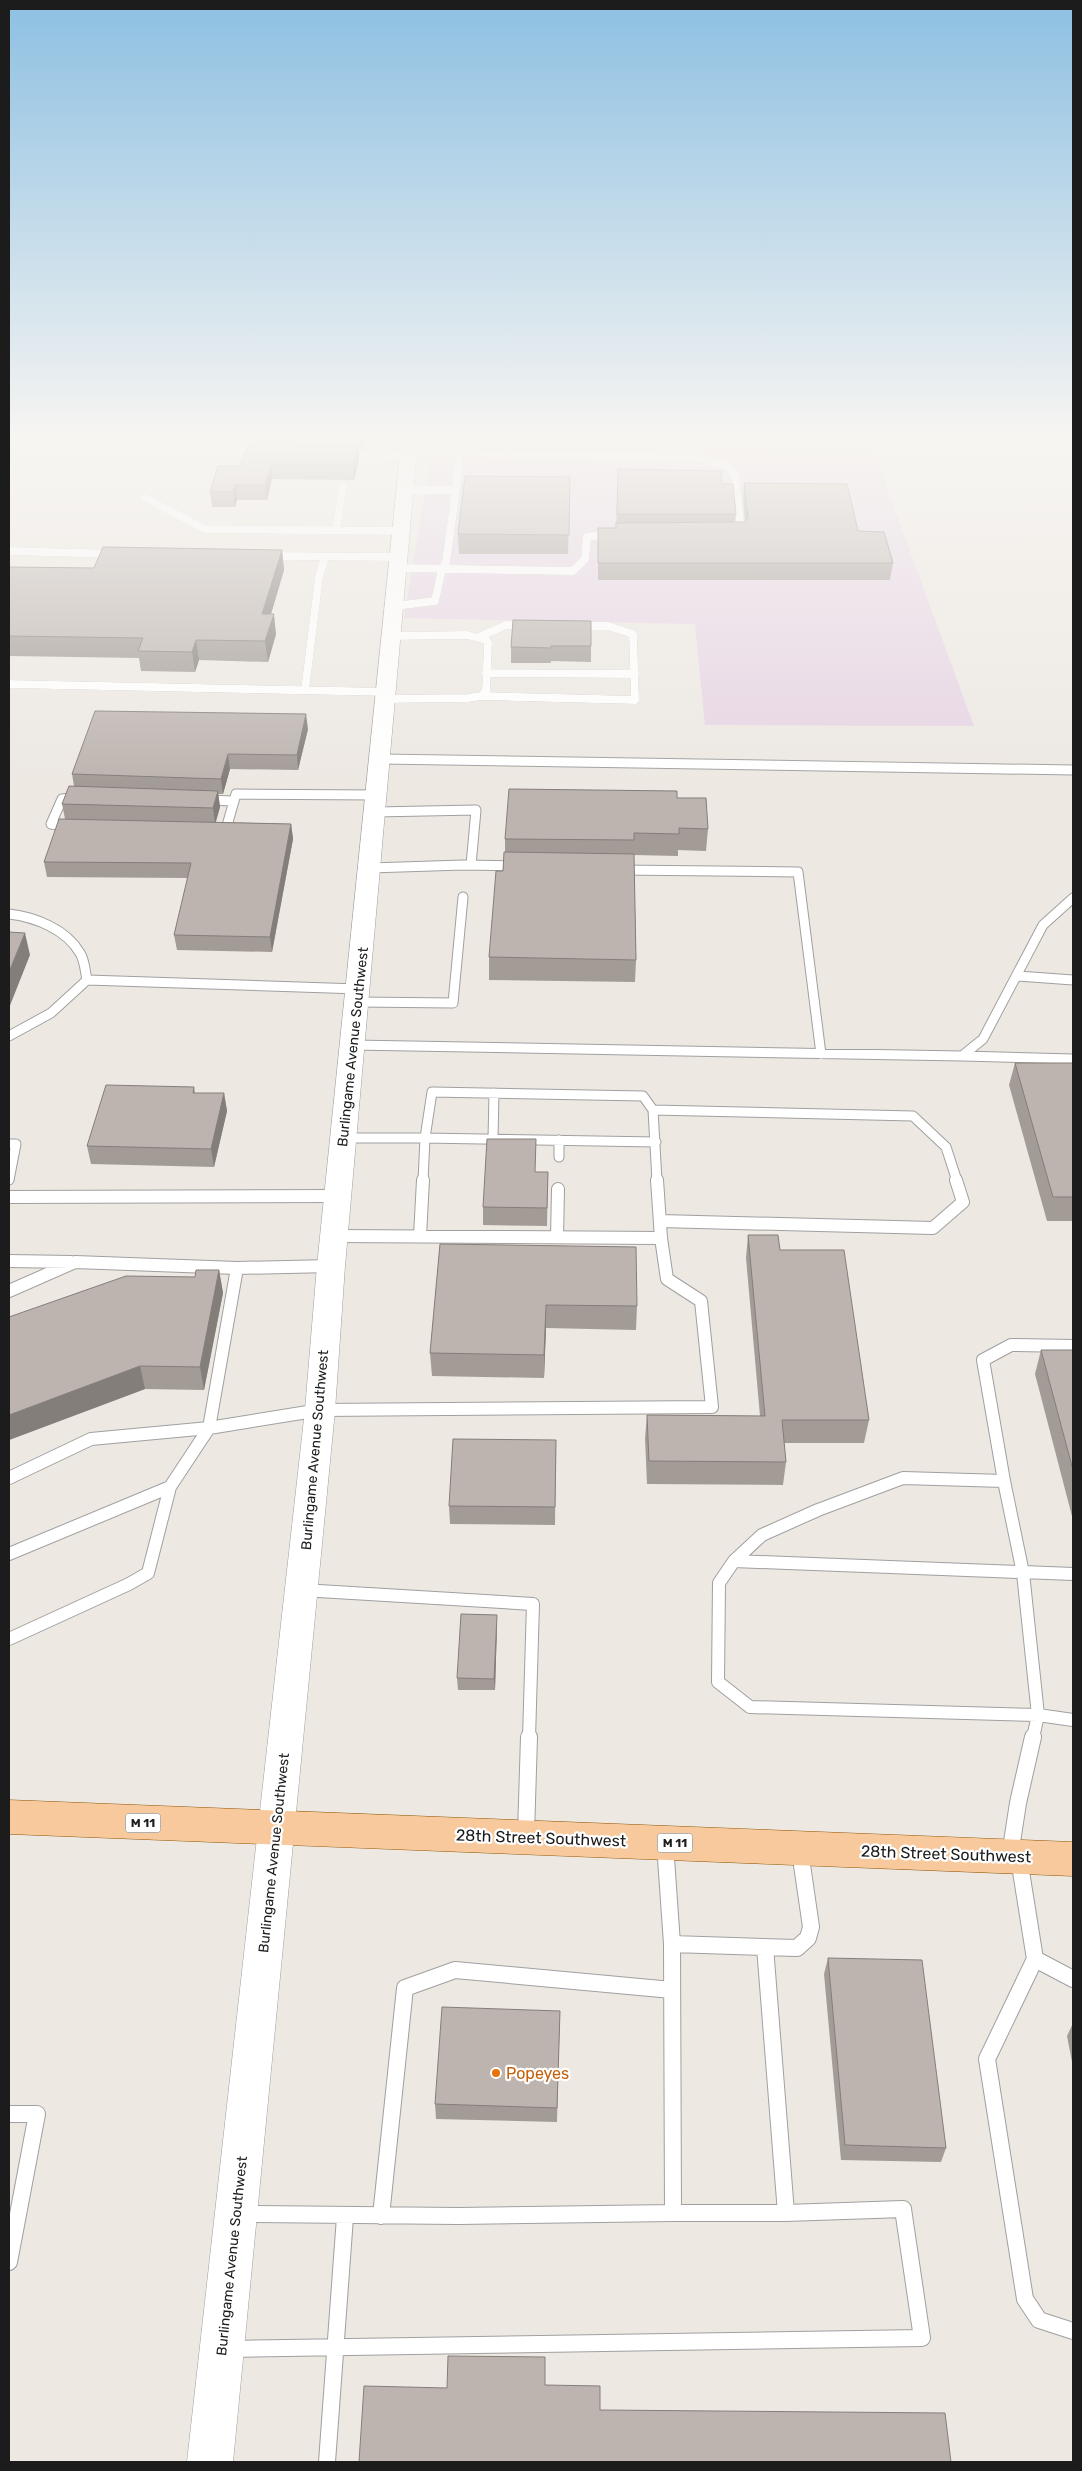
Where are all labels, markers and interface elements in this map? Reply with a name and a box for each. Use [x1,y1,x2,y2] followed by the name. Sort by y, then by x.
[334,946,372,1148] street label: Burlingame Avenue Southwest
[298,1349,332,1551] street label: Burlingame Avenue Southwest
[255,1752,293,1954] street label: Burlingame Avenue Southwest
[126,1814,160,1832] road number: M 11
[456,1826,626,1850] street label: 28th Street Southwest
[658,1834,692,1852] road number: M 11
[861,1842,1031,1866] street label: 28th Street Southwest
[506,2064,569,2083] place label: Popeyes
[490,2067,502,2079] marker: Popeyes
[213,2155,251,2357] street label: Burlingame Avenue Southwest

